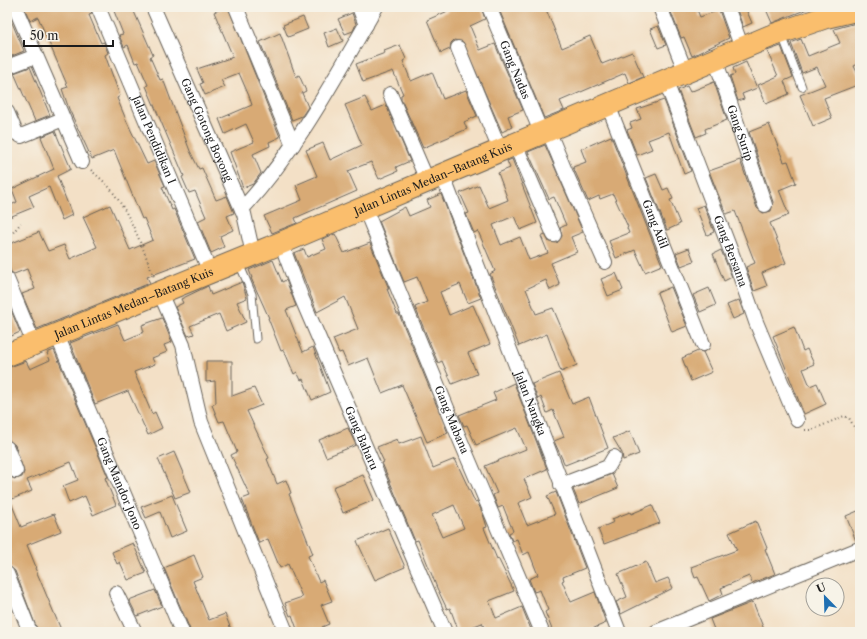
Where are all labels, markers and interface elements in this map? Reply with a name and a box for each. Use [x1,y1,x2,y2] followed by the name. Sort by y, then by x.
[24,22,113,48] scale bar
[30,28,59,43] text: 50 m
[497,38,534,101] street label: Gang Nadas
[178,76,236,184] street label: Gang Gotong Boyong
[128,92,179,186] street label: Jalan Pendidikan I
[724,103,756,163] street label: Gang Surip
[350,139,514,219] street label: Jalan Lintas Medan–Batang Kuis
[639,198,672,251] street label: Gang Adil
[711,213,750,289] street label: Gang Bersama
[51,264,215,343] street label: Jalan Lintas Medan–Batang Kuis
[511,367,549,438] street label: Jalan Nangka
[432,384,472,456] street label: Gang Mabana
[342,404,382,472] street label: Gang Baharu
[94,435,145,532] street label: Gang Mandor Jono
[805,577,845,617] north arrow
[814,580,828,596] text: U

